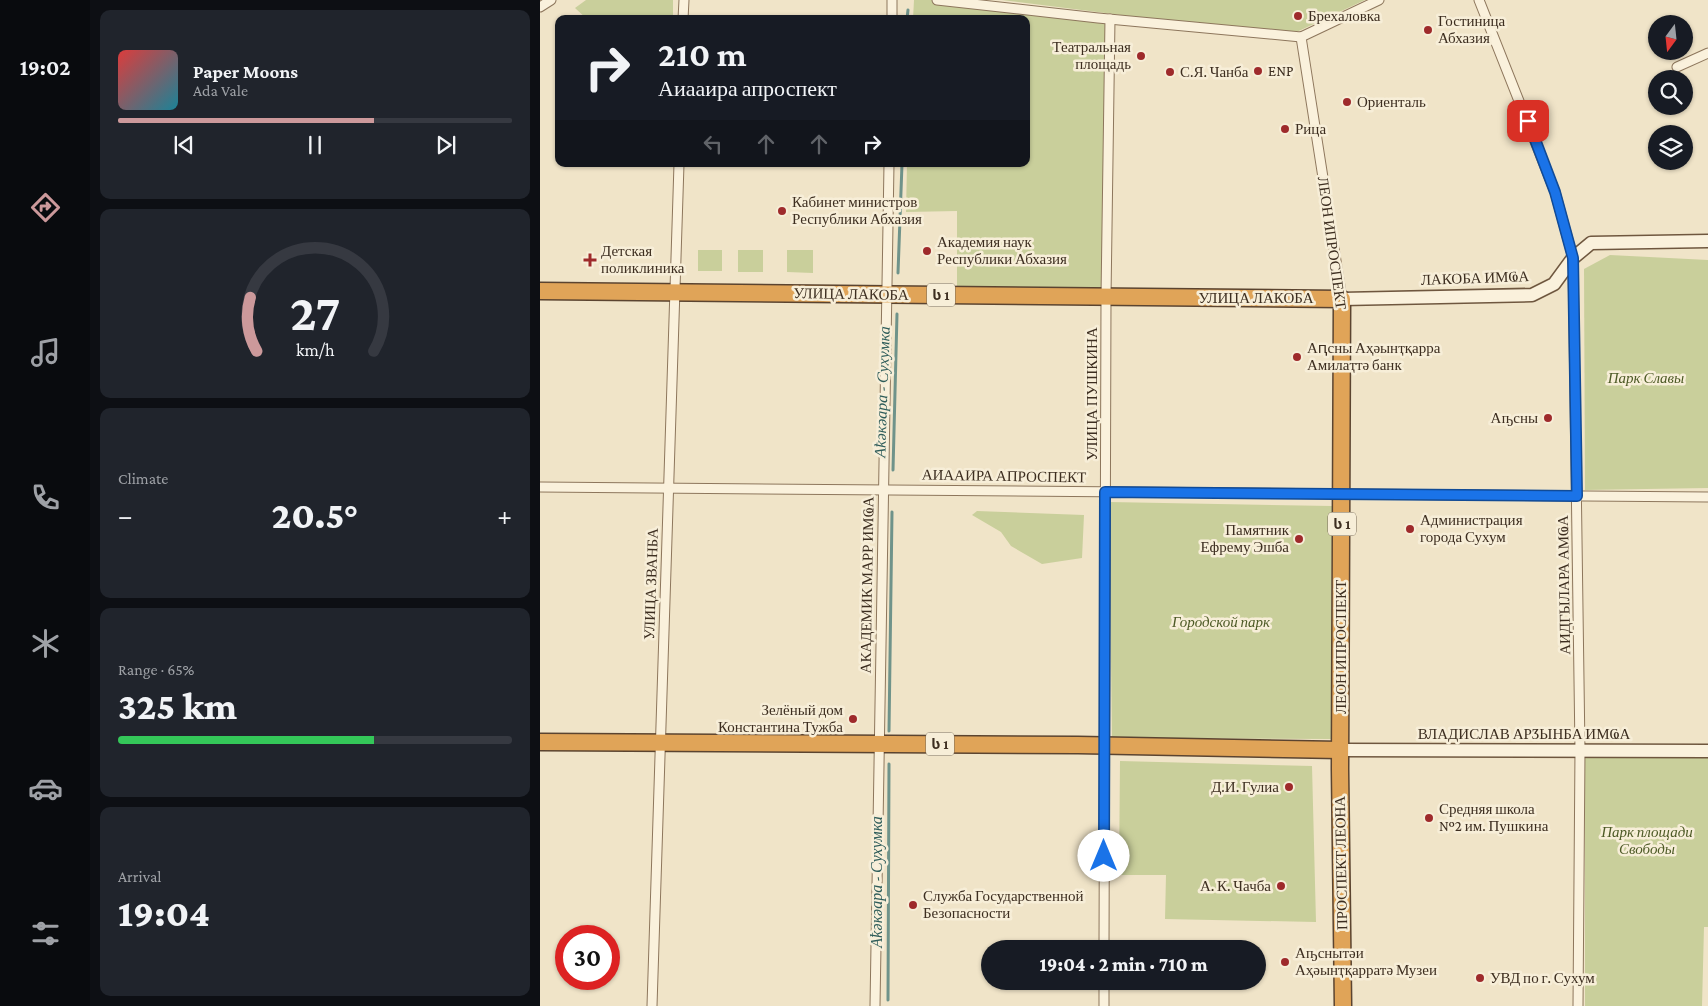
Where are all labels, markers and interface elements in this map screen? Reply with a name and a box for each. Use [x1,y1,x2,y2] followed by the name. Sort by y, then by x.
[1308,8,1381,24] place label: Брехаловка
[1292,10,1304,22] marker: Брехаловка
[1438,13,1506,46] place label: Гостиница Абхазия
[1648,15,1692,60] north arrow
[1648,15,1693,170] map controls
[1422,24,1434,36] marker: Гостиница Абхазия
[575,35,640,100] icon: right
[658,35,747,74] text: 210 m
[1052,39,1131,72] place label: Театральная площадь
[1135,50,1147,62] marker: Театральная площадь
[20,55,70,80] text: 19:02
[193,61,298,82] text: Paper Moons
[1268,63,1294,79] place label: ENP
[1180,64,1249,80] place label: С.Я. Чанба
[1252,65,1264,77] marker: ENP
[1164,66,1176,78] marker: С.Я. Чанба
[1648,70,1693,115] button: search
[658,76,837,101] text: Аиааира апроспект
[193,82,248,99] text: Ada Vale
[1357,94,1426,110] place label: Ориенталь
[1341,96,1353,108] marker: Ориенталь
[1507,100,1549,142] pin
[1514,107,1542,135] icon: arrive
[1295,121,1326,137] place label: Рица
[1279,123,1291,135] marker: Рица
[1648,125,1693,170] button: layers
[699,130,727,158] icon: left
[752,130,780,158] icon: ahead
[805,130,833,158] icon: ahead
[858,130,886,158] icon: right
[170,131,198,159] icon: previous
[301,131,329,159] icon: pause
[432,131,460,159] icon: next
[1315,175,1349,311] street label: ЛЕОН ИПРОСПЕКТ
[28,190,63,225] icon: directions
[792,194,922,227] place label: Кабинет министров Республики Абхазия
[776,205,788,217] marker: Кабинет министров Республики Абхазия
[937,234,1067,267] place label: Академия наук Республики Абхазия
[601,243,685,276] place label: Детская поликлиника
[921,245,933,257] marker: Академия наук Республики Абхазия
[583,253,597,267] marker: Детская поликлиника
[1420,268,1530,288] street label: ЛАКОБА ИМҨА
[290,283,340,341] text: 27
[927,284,955,306] road number: ს 1
[793,285,909,303] street label: УЛИЦА ЛАКОБА
[1198,290,1314,306] street label: УЛИЦА ЛАКОБА
[871,326,894,459] water label: Аҟәкәара - Сухумка
[1084,327,1100,461] street label: УЛИЦА ПУШКИНА
[28,335,63,370] icon: music
[296,340,335,360] text: km/h
[1307,340,1441,373] place label: Аԥсны Аҳәынҭқарра Амилаҭтә банк
[1291,351,1303,363] marker: Аԥсны Аҳәынҭқарра Амилаҭтә банк
[1607,370,1684,386] park label: Парк Славы
[1491,410,1538,426] place label: Аҧсны
[1542,412,1554,424] marker: Аҧсны
[922,467,1086,485] street label: АИААИРА АПРОСПЕКТ
[118,470,168,487] text: Climate
[28,480,63,515] icon: phone
[271,494,359,536] text: 20.5°
[857,496,877,673] street label: АКАДЕМИК МАРР ИМҨА
[118,500,133,531] text: −
[497,500,512,531] text: +
[1328,512,1356,536] road number: ს 1
[1420,512,1523,545] place label: Администрация города Сухум
[1555,515,1573,655] street label: АИДГЫЛАРА АМҨА
[1200,522,1290,555] place label: Памятник Ефрему Эшба
[1404,523,1416,535] marker: Администрация города Сухум
[641,528,661,640] street label: УЛИЦА ЗВАНБА
[1293,533,1305,545] marker: Памятник Ефрему Эшба
[1333,580,1349,714] street label: ЛЕОН ИПРОСПЕКТ
[1171,614,1271,630] park label: Городской парк
[28,626,63,661] icon: climate
[118,661,194,678] text: Range · 65%
[118,685,237,727] text: 325 km
[718,702,843,735] place label: Зелёный дом Константина Тужба
[847,713,859,725] marker: Зелёный дом Константина Тужба
[1418,726,1630,742] street label: ВЛАДИСЛАВ АРӠЫНБА ИМҨА
[926,732,954,756] road number: ს 1
[28,771,63,806] icon: car
[1211,779,1279,795] place label: Д.И. Гулиа
[1283,781,1295,793] marker: Д.И. Гулиа
[1332,796,1350,930] street label: ПРОСПЕКТ ЛЕОНА
[1439,801,1549,834] place label: Средняя школа №2 им. Пушкина
[1423,812,1435,824] marker: Средняя школа №2 им. Пушкина
[868,816,886,949] water label: Аҟәкәара - Сухумка
[1600,824,1693,857] park label: Парк площади Свободы
[1077,829,1129,881] position arrow
[118,868,162,885] text: Arrival
[1200,878,1271,894] place label: А. К. Чачба
[1275,880,1287,892] marker: А. К. Чачба
[923,888,1084,921] place label: Служба Государственной Безопасности
[118,892,210,934] text: 19:04
[907,899,919,911] marker: Служба Государственной Безопасности
[28,916,63,951] icon: filters
[555,925,620,990] speed limit sign: 30
[1295,945,1437,978] place label: Аҧснытәи Аҳәынҭқарратә Музеи
[1039,954,1208,975] text: 19:04 · 2 min · 710 m
[1279,956,1291,968] marker: Аҧснытәи Аҳәынҭқарратә Музеи
[1490,970,1595,986] place label: УВД по г. Сухум
[1474,972,1486,984] marker: УВД по г. Сухум

